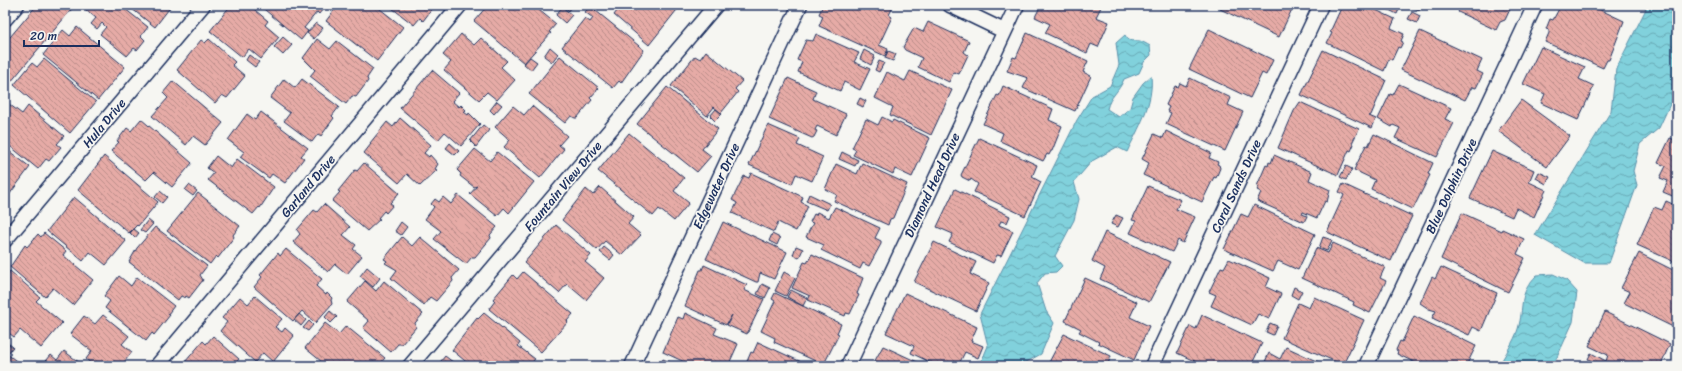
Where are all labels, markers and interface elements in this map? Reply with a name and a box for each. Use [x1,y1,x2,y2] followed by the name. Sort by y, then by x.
[24,22,99,48] scale bar
[30,25,57,47] text: 20 m
[76,93,132,153] street label: Hula Drive
[898,128,967,241] street label: Diamond Head Drive
[1419,134,1483,238] street label: Blue Dolphin Drive
[518,135,608,236] street label: Fountain View Drive
[1204,135,1268,237] street label: Coral Sands Drive
[686,139,746,233] street label: Edgewater Drive
[274,149,342,223] street label: Garland Drive

